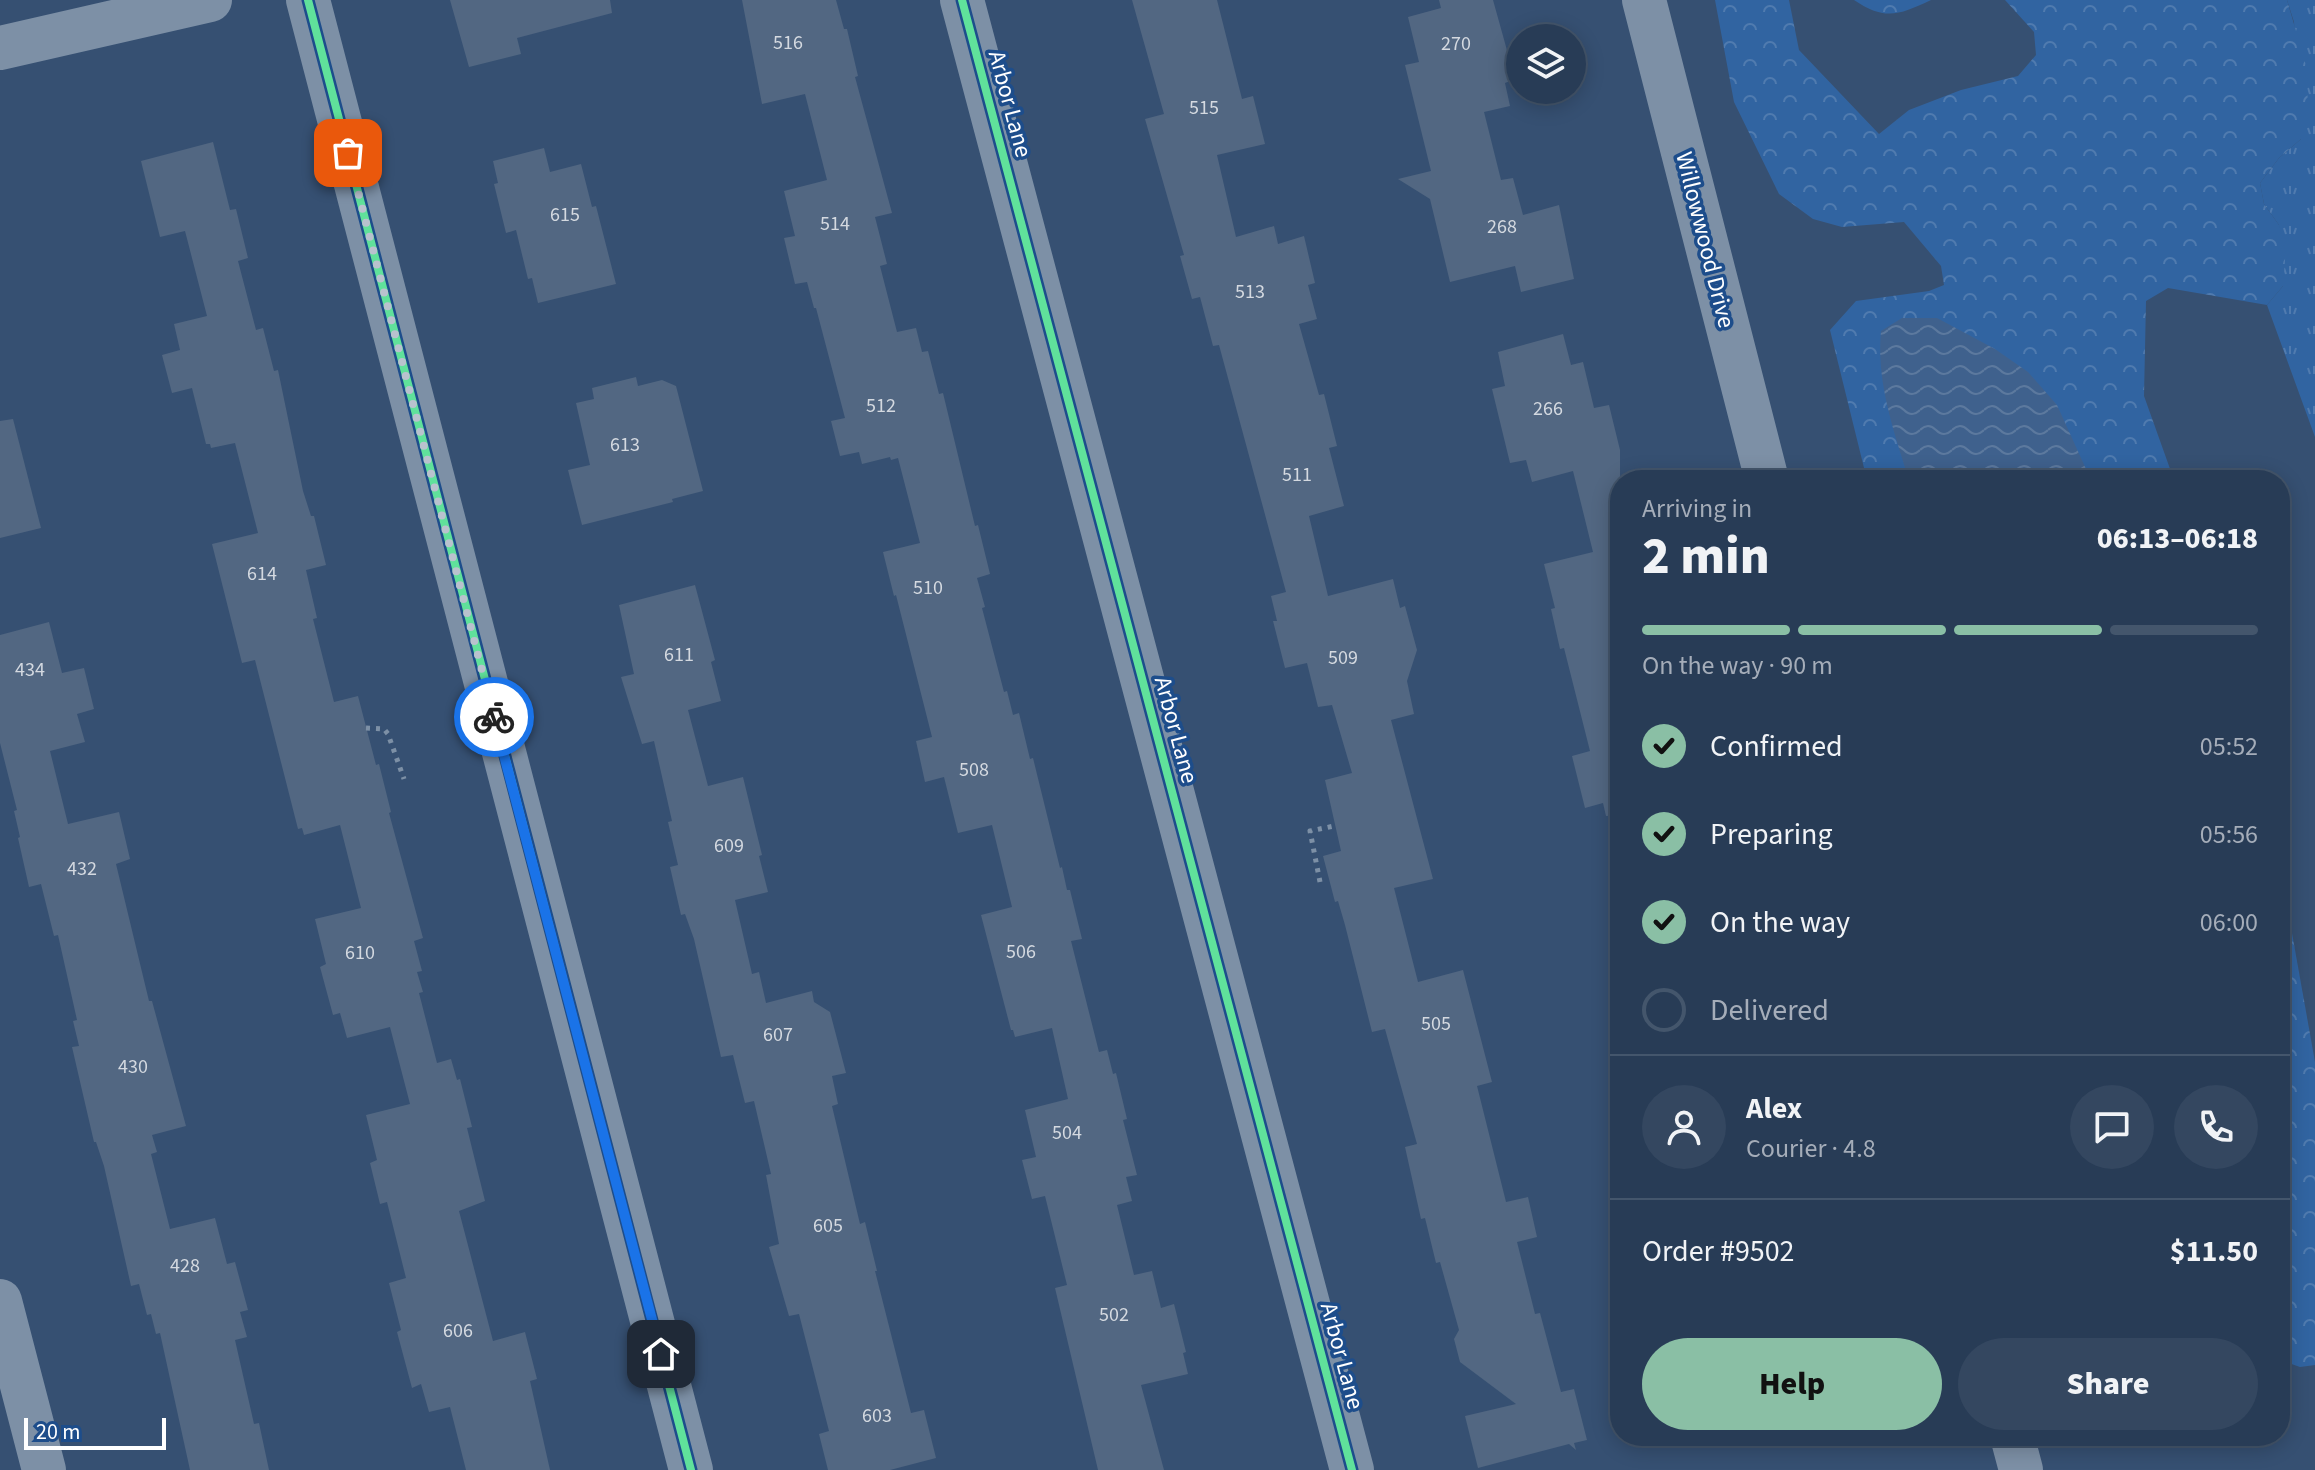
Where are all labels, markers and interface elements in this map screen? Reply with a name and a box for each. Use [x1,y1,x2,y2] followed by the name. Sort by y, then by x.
[1506,24,1586,104] map controls
[1506,24,1586,104] button: layers
[773,29,803,57] house number: 516
[1441,30,1471,58] house number: 270
[979,47,1041,161] street label: Arbor Lane
[1189,94,1219,122] house number: 515
[314,119,382,187] pin
[326,131,370,175] icon: bag
[1666,148,1744,332] street label: Willowwood Drive
[550,201,580,229] house number: 615
[820,210,850,238] house number: 514
[1487,213,1517,241] house number: 268
[1235,278,1265,306] house number: 513
[866,392,896,420] house number: 512
[1533,395,1563,423] house number: 266
[610,431,640,459] house number: 613
[1282,461,1312,489] house number: 511
[1642,490,1752,527] text: Arriving in
[2097,517,2258,560] text: 06:13–06:18
[1642,520,1770,594] text: 2 min
[247,560,277,588] house number: 614
[913,574,943,602] house number: 510
[664,641,694,669] house number: 611
[1328,644,1358,672] house number: 509
[1642,647,1833,684] text: On the way · 90 m
[15,656,45,684] house number: 434
[1145,673,1207,787] street label: Arbor Lane
[454,677,534,757] courier
[472,695,516,739] icon: bike
[1642,724,1686,768] icon: check
[1710,725,1843,768] text: Confirmed
[2200,728,2258,765] text: 05:52
[959,756,989,784] house number: 508
[1642,812,1686,856] icon: check
[1710,813,1833,856] text: Preparing
[2200,816,2258,853] text: 05:56
[714,832,744,860] house number: 609
[67,855,97,883] house number: 432
[1642,900,1686,944] icon: check
[1710,901,1850,944] text: On the way
[2200,904,2258,941] text: 06:00
[1006,938,1036,966] house number: 506
[345,939,375,967] house number: 610
[1710,989,1829,1032] text: Delivered
[1421,1010,1451,1038] house number: 505
[763,1021,793,1049] house number: 607
[118,1053,148,1081] house number: 430
[1642,1085,1726,1169] button: person
[2070,1085,2154,1169] button: chat
[2174,1085,2258,1169] button: phone
[1746,1087,1802,1130] text: Alex
[1052,1119,1082,1147] house number: 504
[1746,1130,1876,1167] text: Courier · 4.8
[813,1212,843,1240] house number: 605
[1642,1230,1795,1273] text: Order #9502
[2170,1230,2258,1273] text: $11.50
[170,1252,200,1280] house number: 428
[1311,1299,1373,1413] street label: Arbor Lane
[1099,1301,1129,1329] house number: 502
[443,1317,473,1345] house number: 606
[627,1320,695,1388] pin
[639,1332,683,1376] icon: home
[1642,1338,1942,1430] button: Help
[1958,1338,2258,1430] button: Share
[862,1402,892,1430] house number: 603
[24,1414,166,1450] scale bar
[36,1416,81,1448] text: 20 m

